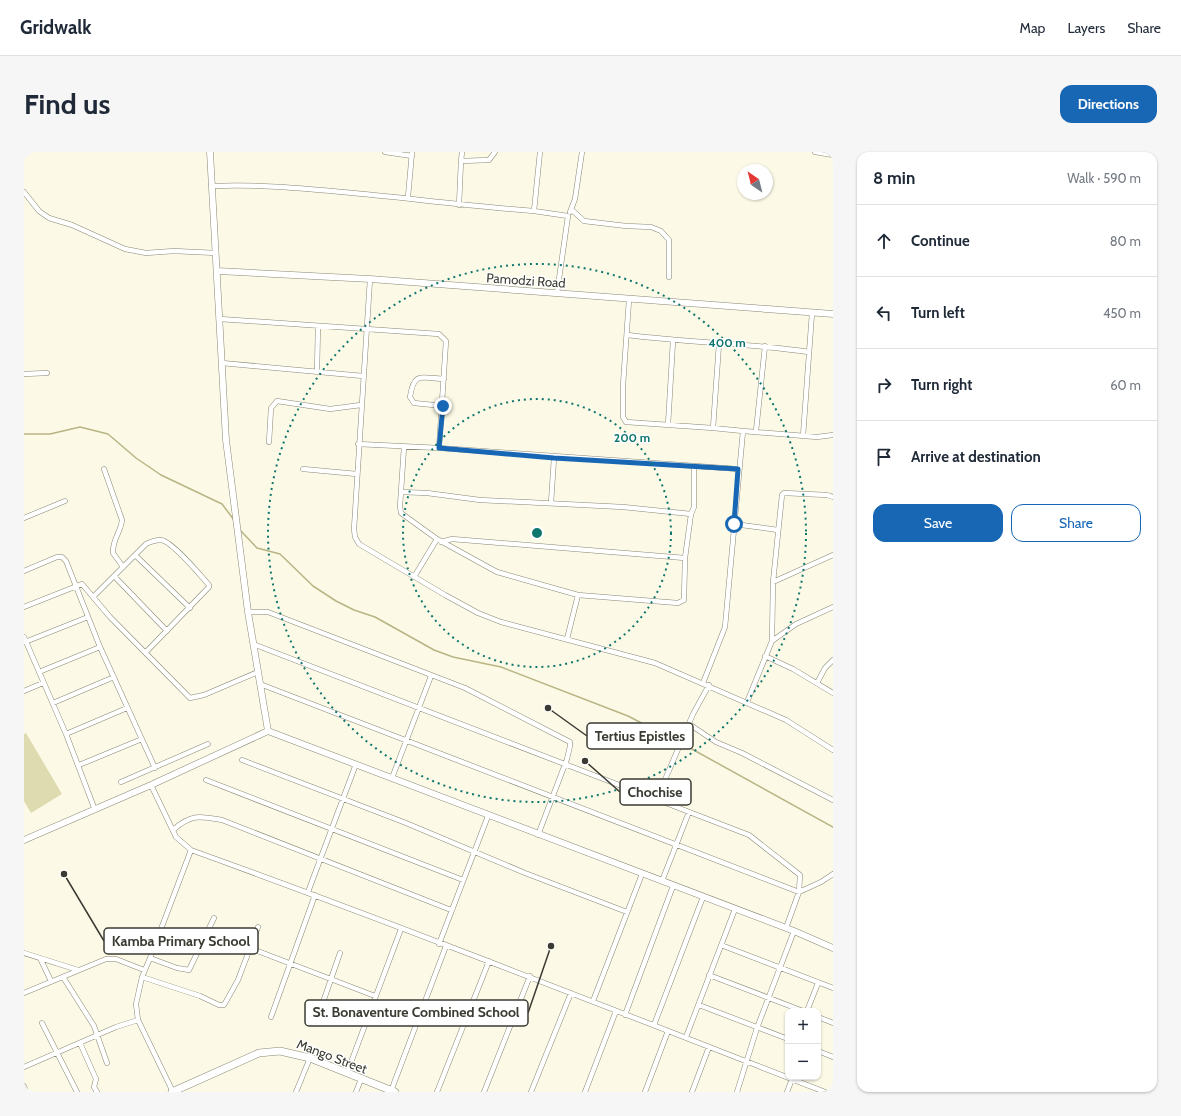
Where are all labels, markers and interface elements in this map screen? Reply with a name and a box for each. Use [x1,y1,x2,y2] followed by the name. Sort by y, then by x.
[20,16,92,39] text: Gridwalk
[1020,19,1045,37] text: Map
[1067,19,1105,37] text: Layers
[1127,19,1161,37] text: Share
[1060,85,1157,123] button: Directions
[24,87,110,121] text: Find us
[737,164,773,200] north arrow
[873,168,915,188] text: 8 min
[1067,170,1141,186] text: Walk · 590 m
[873,230,895,252] icon: ahead
[911,232,970,250] text: Continue
[1110,233,1141,249] text: 80 m
[486,269,566,291] street label: Pamodzi Road
[873,302,895,324] icon: left
[911,304,965,322] text: Turn left
[1103,305,1141,321] text: 450 m
[708,335,746,350] text: 400 m
[873,374,895,396] icon: right
[911,376,972,394] text: Turn right
[1110,377,1141,393] text: 60 m
[434,397,452,415] route end
[614,430,650,445] text: 200 m
[873,446,895,468] icon: arrive
[911,448,1041,466] text: Arrive at destination
[873,504,1003,542] button: Save
[1011,504,1141,542] button: Share
[725,515,743,533] route start
[530,526,544,540] centre of rings
[587,723,693,749] callout: Tertius Epistles
[595,727,685,745] text: Tertius Epistles
[620,779,691,805] callout: Chochise
[628,783,682,801] text: Chochise
[104,928,258,954] callout: Kamba Primary School
[112,932,251,950] text: Kamba Primary School
[305,1000,528,1026] callout: St. Bonaventure Combined School
[312,1003,520,1021] text: St. Bonaventure Combined School
[785,1008,821,1080] map controls
[785,1008,821,1044] button: +
[295,1035,370,1077] street label: Mango Street
[785,1044,821,1080] button: −

